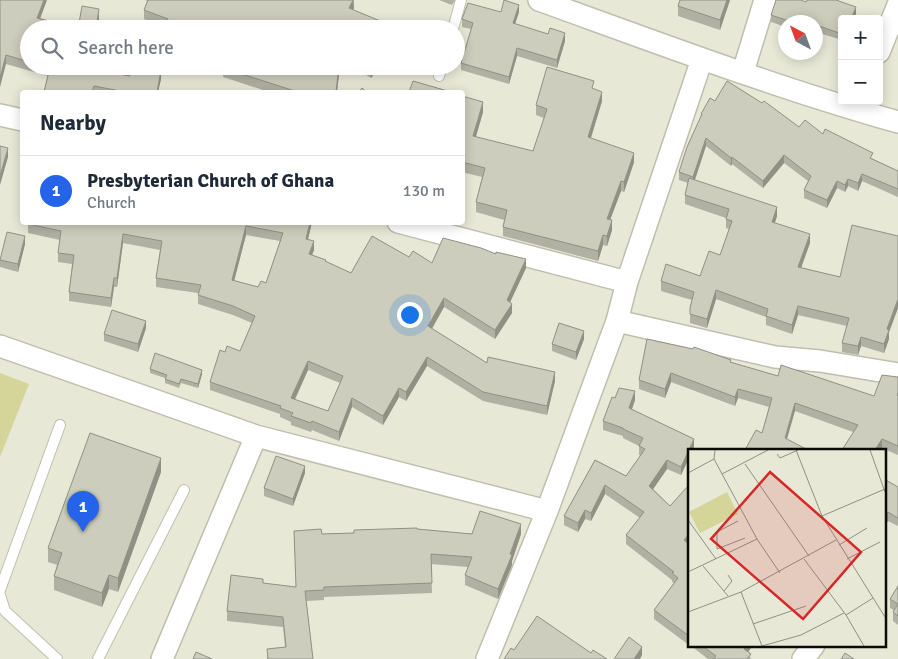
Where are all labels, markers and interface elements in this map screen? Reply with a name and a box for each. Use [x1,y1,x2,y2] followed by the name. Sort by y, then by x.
[778,15,823,60] north arrow
[838,15,883,105] map controls
[838,15,883,60] button: +
[20,20,465,75] search box
[38,34,66,62] icon: search
[78,36,174,60] text: Search here
[838,60,883,105] button: −
[40,110,106,136] text: Nearby
[87,169,334,193] text: Presbyterian Church of Ghana
[52,181,60,201] text: 1
[403,181,445,201] text: 130 m
[87,193,136,213] text: Church
[397,302,423,328] your location
[688,449,886,646] inset map
[67,491,99,532] pin: 1

